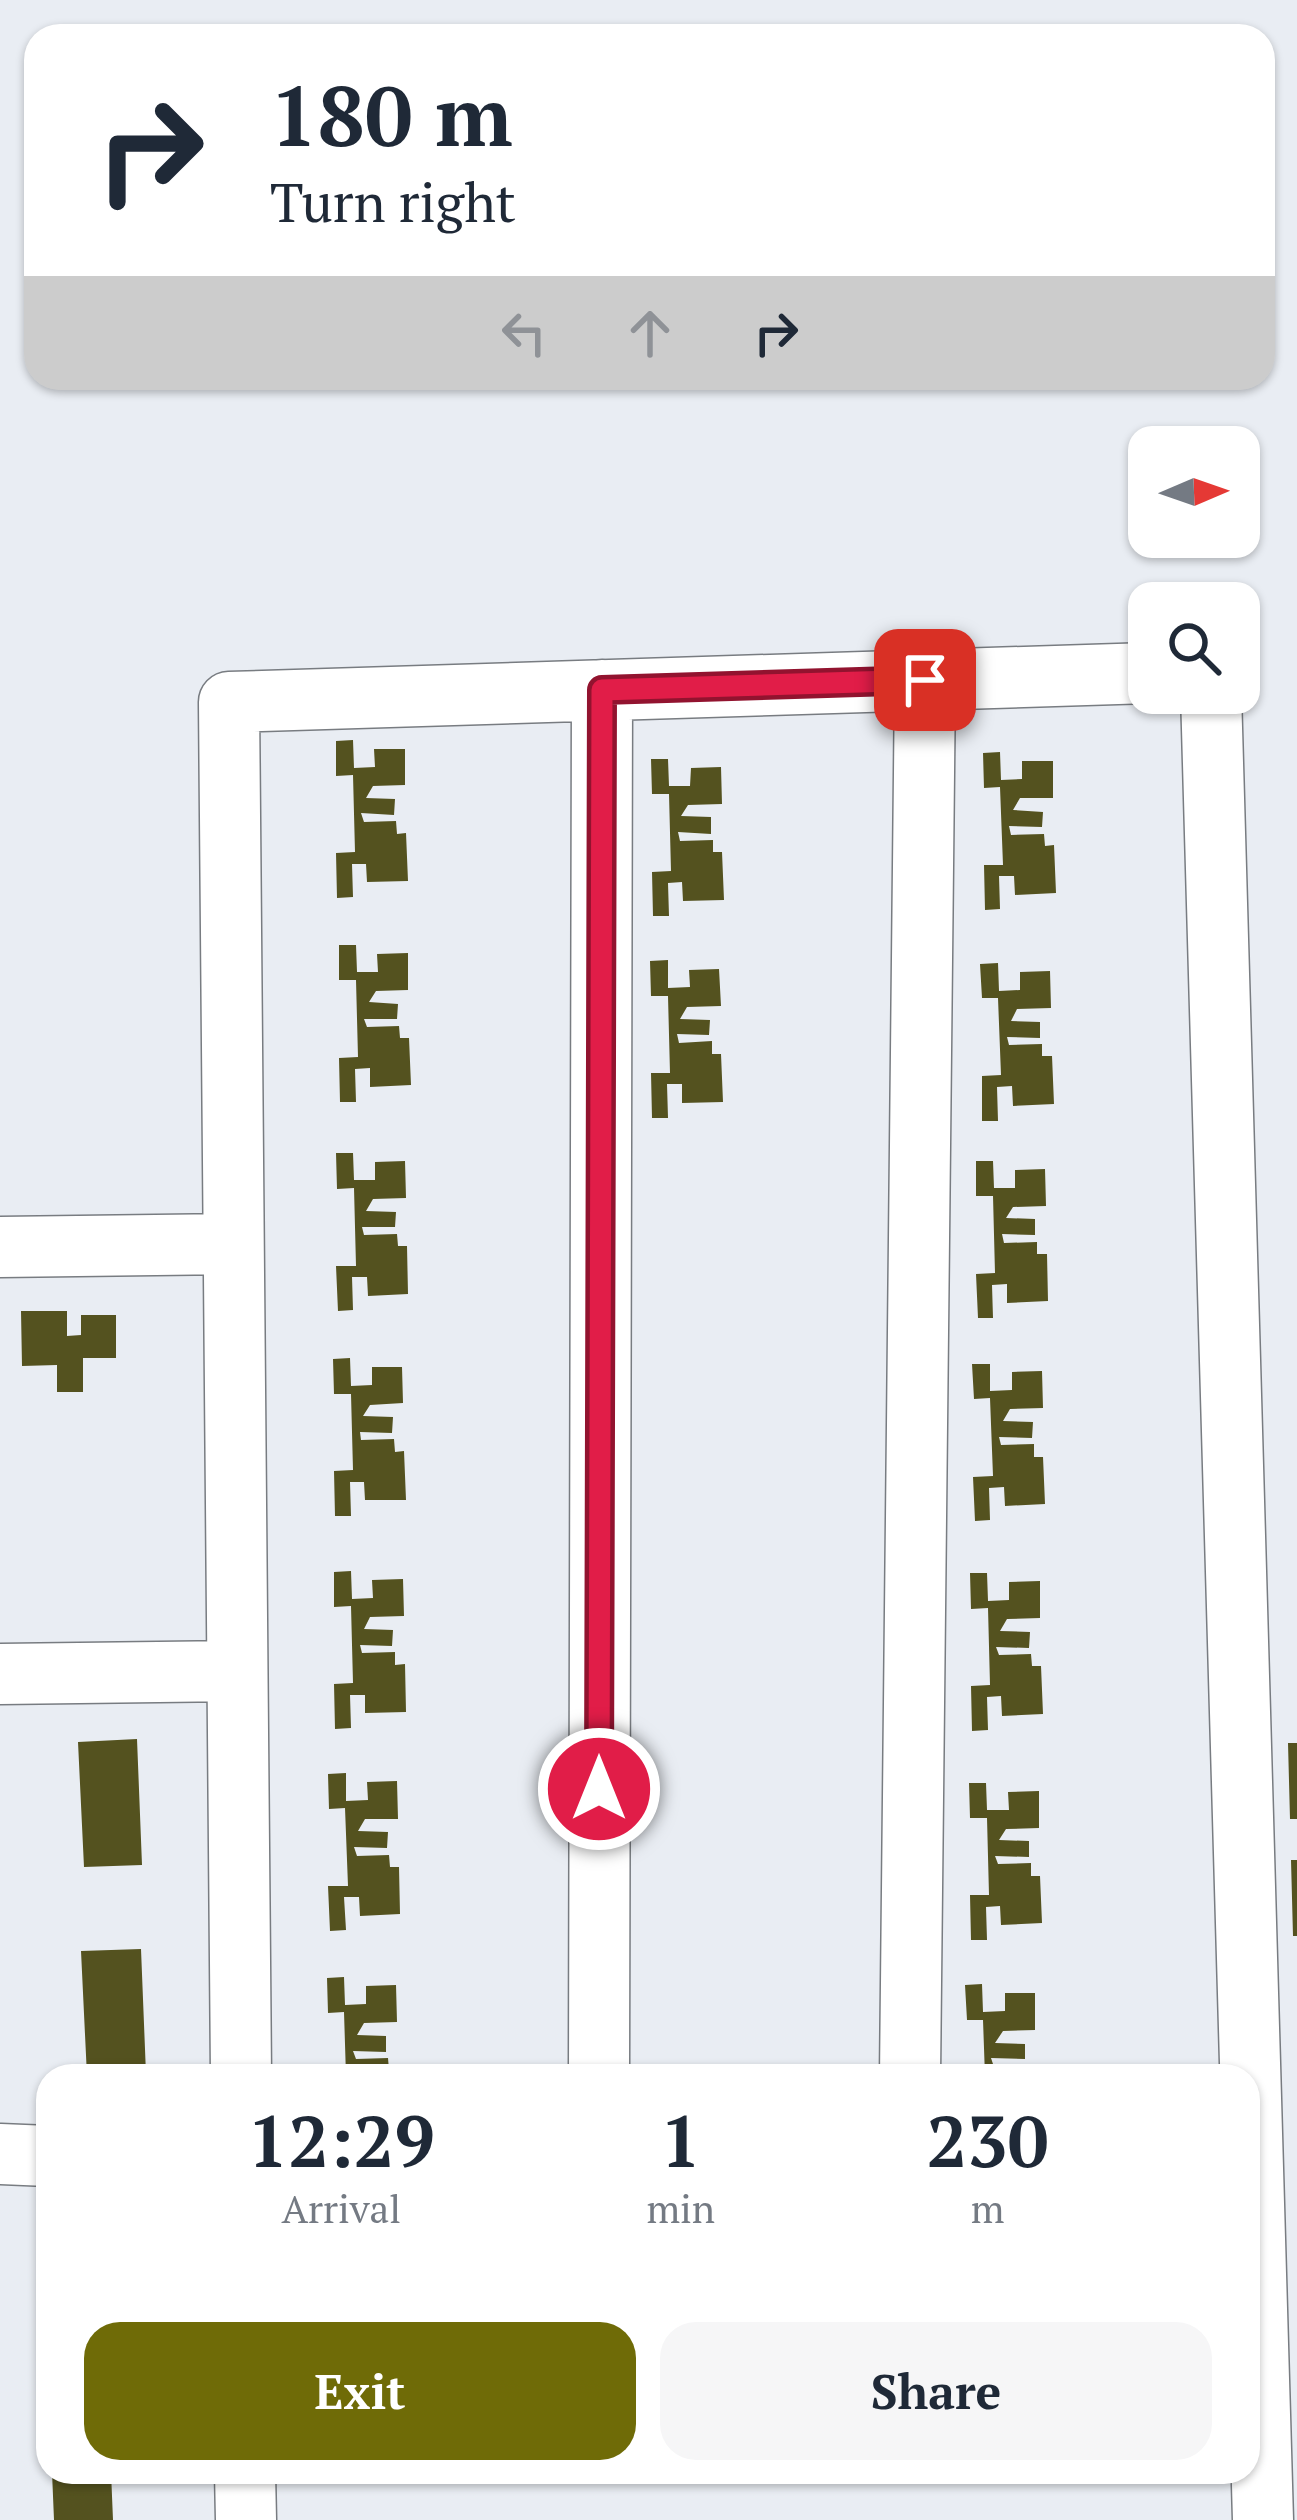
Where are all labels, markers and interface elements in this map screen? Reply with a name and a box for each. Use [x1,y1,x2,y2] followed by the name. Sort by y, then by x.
[270,59,513,170] text: 180 m
[72,72,228,228] icon: right
[270,166,516,237] text: Turn right
[491,300,557,366] icon: left
[617,300,683,366] icon: ahead
[743,300,809,366] icon: right
[1128,426,1260,558] north arrow
[1128,426,1260,714] map controls
[1128,582,1260,714] button: search
[874,629,976,731] pin
[892,647,958,713] icon: arrive
[536,1726,662,1852] position arrow
[247,2092,435,2188] text: 12:29
[660,2092,701,2188] text: 1
[926,2092,1048,2188] text: 230
[281,2182,401,2234] text: Arrival
[646,2182,715,2234] text: min
[971,2182,1004,2234] text: m
[84,2322,636,2460] button: Exit
[660,2322,1212,2460] button: Share

